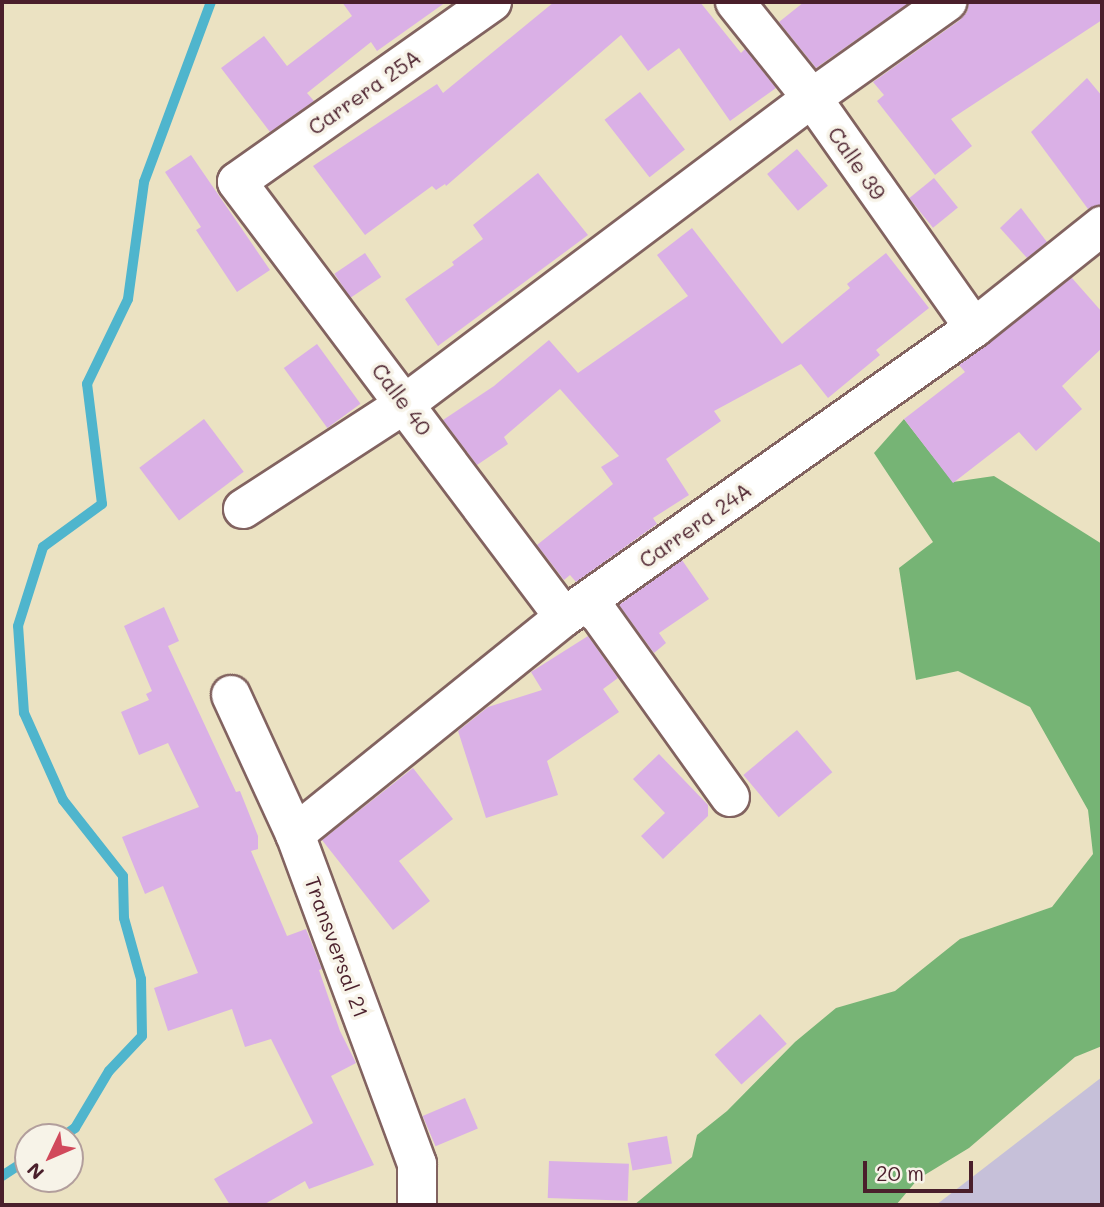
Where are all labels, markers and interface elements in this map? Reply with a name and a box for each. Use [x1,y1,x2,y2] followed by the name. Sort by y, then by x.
[303,44,425,140] street label: Carrera 25A
[823,122,891,204] street label: Calle 39
[367,358,437,440] street label: Calle 40
[634,477,756,573] street label: Carrera 24A
[300,873,374,1021] street label: Transversal 21
[14,1123,84,1193] north arrow
[866,1148,976,1192] scale bar
[21,1158,49,1185] text: N
[876,1159,924,1186] text: 20 m

